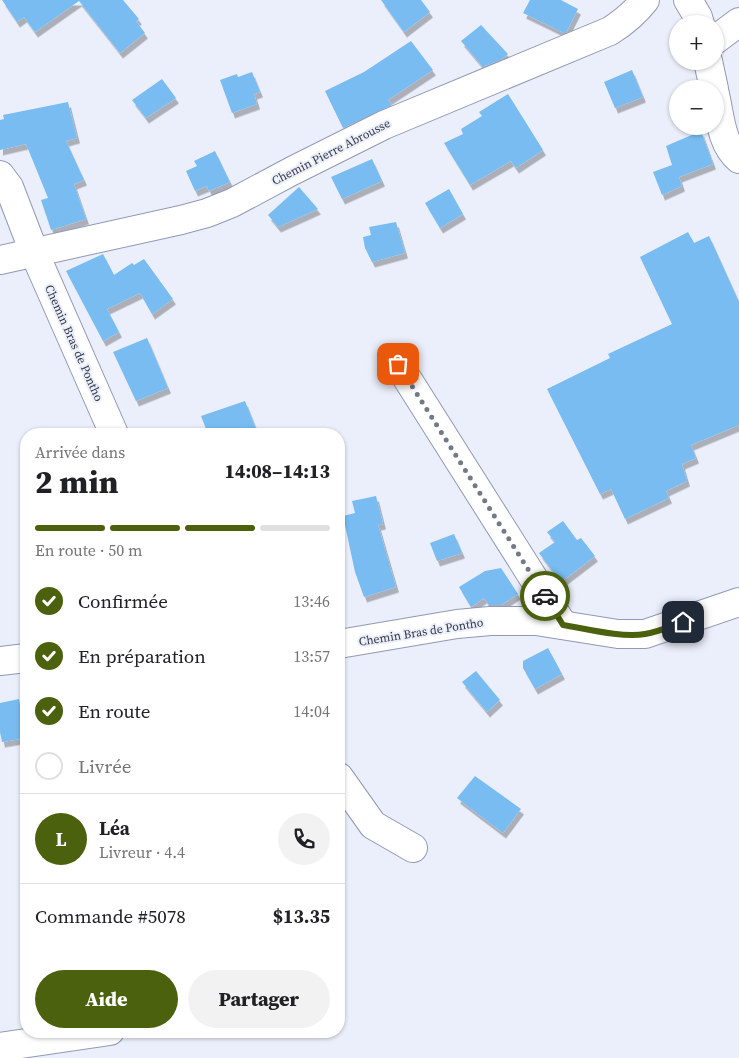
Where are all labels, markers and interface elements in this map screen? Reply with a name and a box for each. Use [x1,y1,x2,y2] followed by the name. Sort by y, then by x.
[669,15,724,135] map controls
[669,15,724,70] button: +
[669,80,724,135] button: −
[269,115,393,189] street label: Chemin Pierre Abrousse
[41,282,107,404] street label: Chemin Bras de Pontho
[377,343,419,385] pin
[384,350,412,378] icon: bag
[35,441,125,463] text: Arrivée dans
[225,458,330,484] text: 14:08–14:13
[35,460,118,504] text: 2 min
[35,539,142,561] text: En route · 50 m
[520,571,570,621] courier
[531,582,559,610] icon: car
[35,587,63,615] icon: check
[78,588,168,614] text: Confirmée
[293,590,330,612] text: 13:46
[662,601,704,643] pin
[669,608,697,636] icon: home
[358,614,485,650] street label: Chemin Bras de Pontho
[35,642,63,670] icon: check
[78,643,206,669] text: En préparation
[293,645,330,667] text: 13:57
[35,697,63,725] icon: check
[78,698,150,724] text: En route
[293,700,330,722] text: 14:04
[78,753,132,779] text: Livrée
[278,813,330,865] button: phone
[99,815,130,841] text: Léa
[55,826,67,852] text: L
[99,841,185,863] text: Livreur · 4.4
[35,903,186,929] text: Commande #5078
[273,903,330,929] text: $13.35
[35,970,178,1028] button: Aide
[188,970,330,1028] button: Partager

